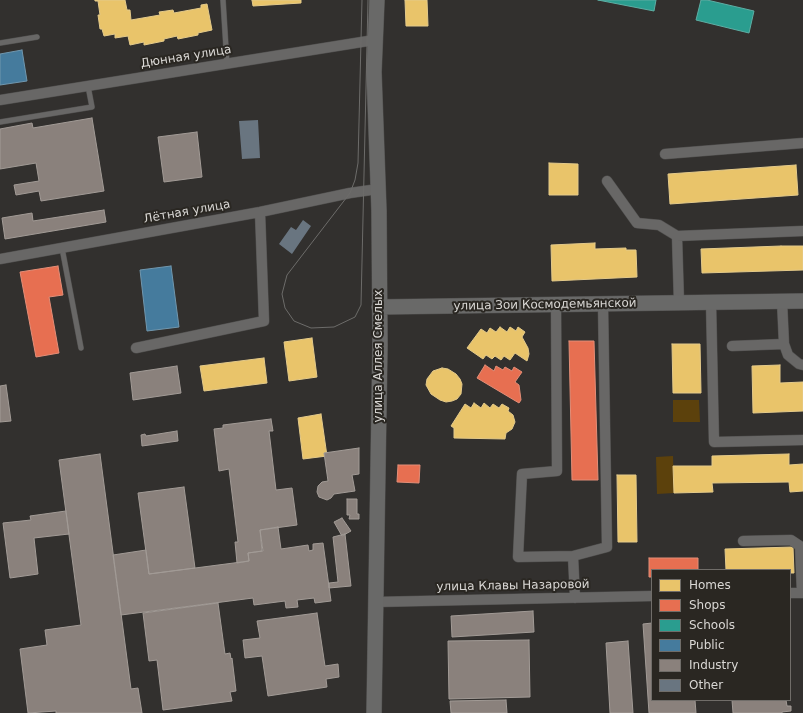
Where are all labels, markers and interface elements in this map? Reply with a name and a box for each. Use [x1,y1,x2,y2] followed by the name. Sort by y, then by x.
[140,43,232,71] street label: Дюнная улица
[143,197,231,227] street label: Лётная улица
[372,290,386,422] street label: улица Аллея Смелых
[453,296,637,314] street label: улица Зои Космодемьянской
[651,569,791,701] legend
[436,577,590,595] street label: улица Клавы Назаровой
[689,578,731,592] text: Homes
[689,598,725,612] text: Shops
[689,618,735,632] text: Schools
[689,638,725,652] text: Public
[689,658,738,672] text: Industry
[689,678,723,692] text: Other

